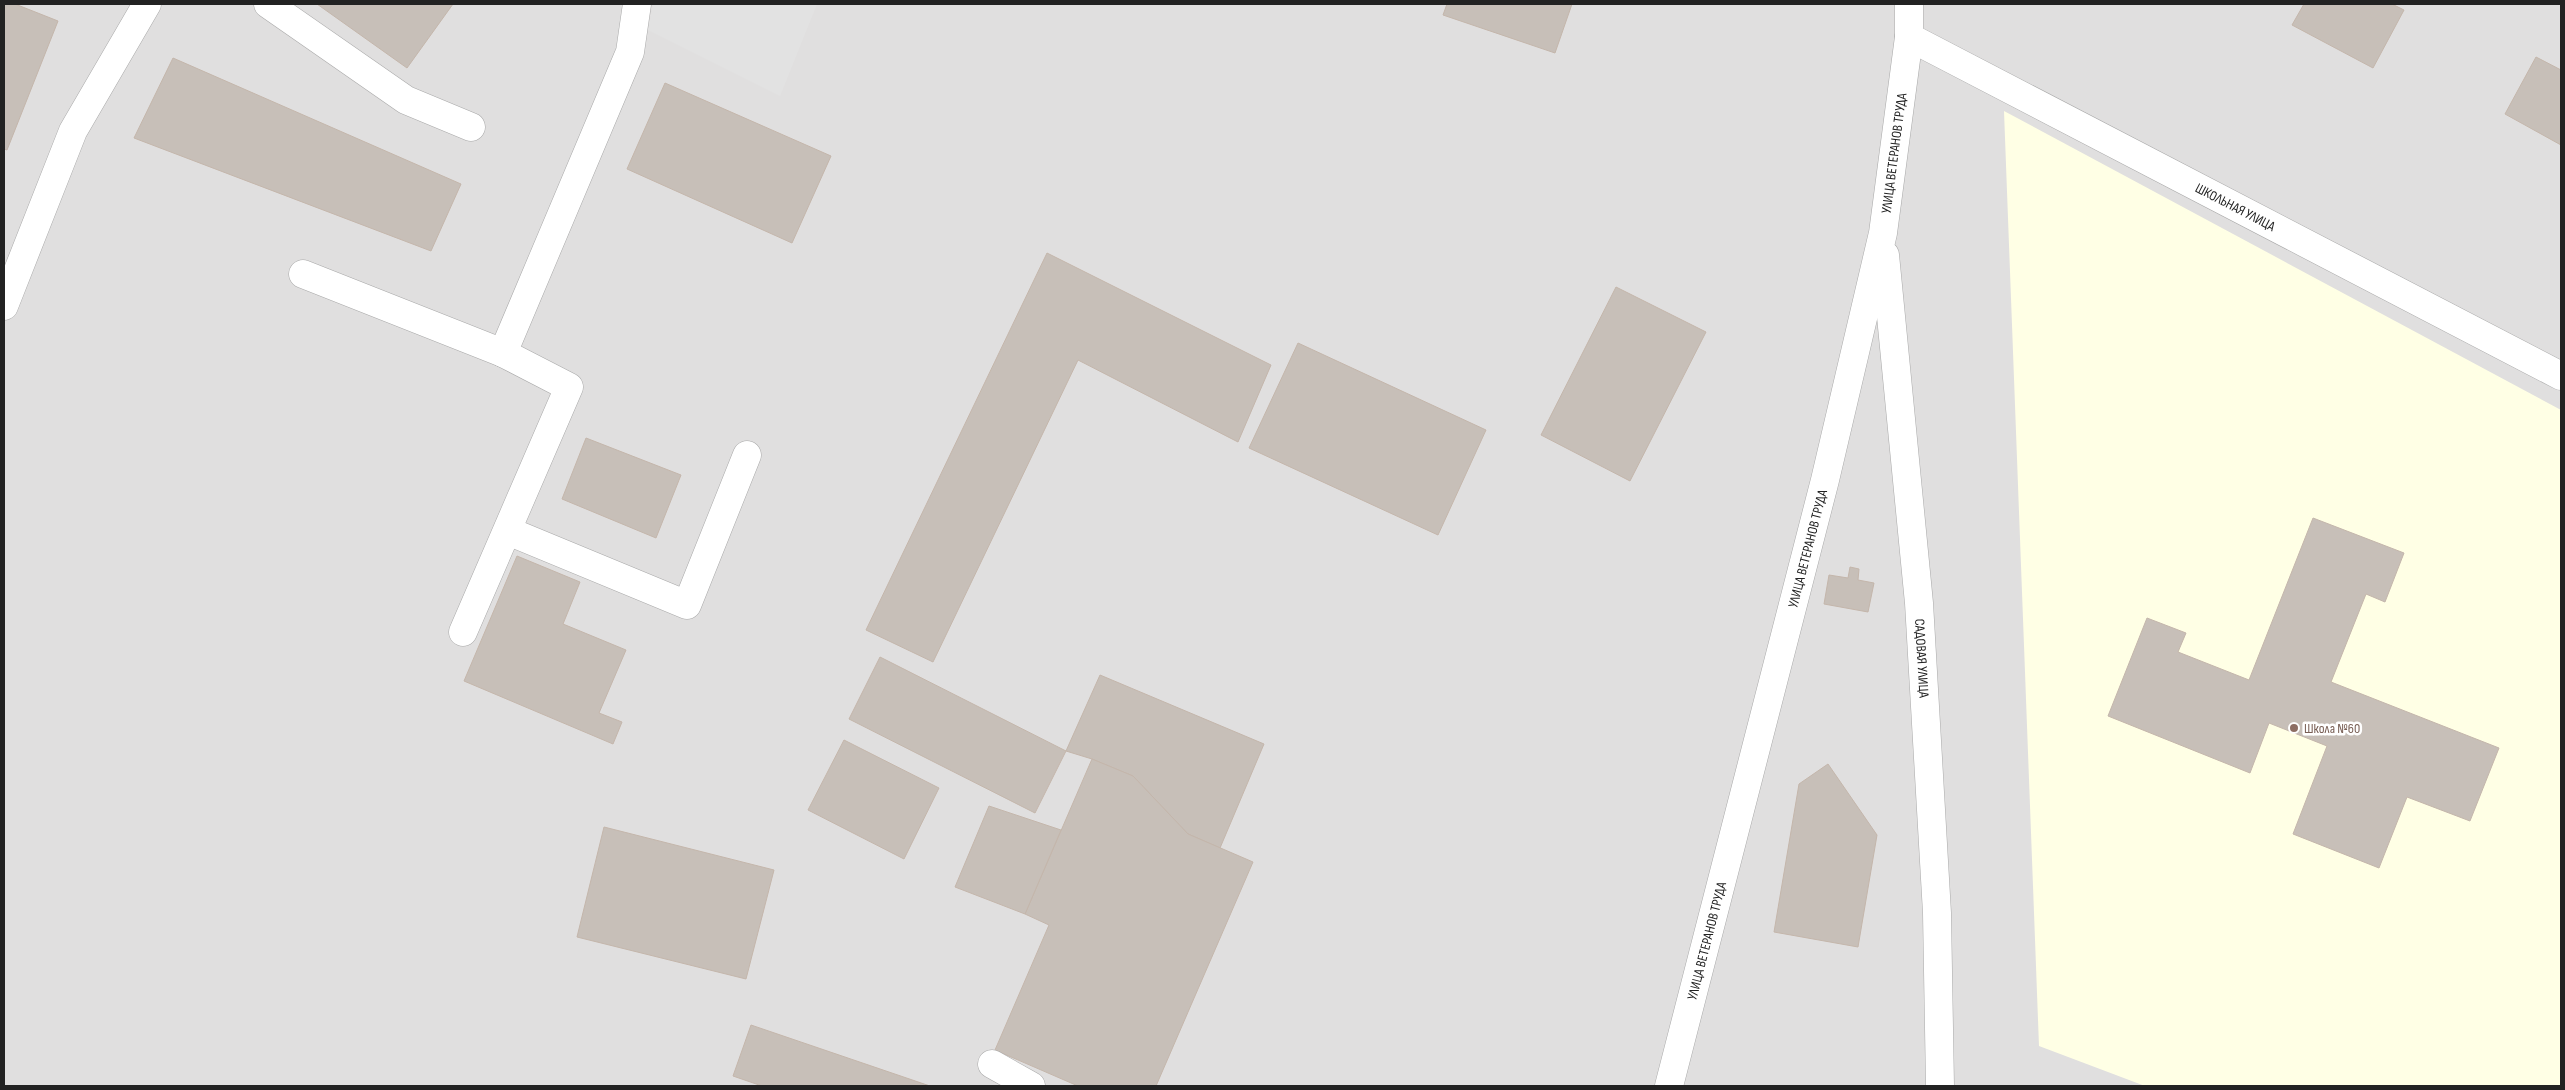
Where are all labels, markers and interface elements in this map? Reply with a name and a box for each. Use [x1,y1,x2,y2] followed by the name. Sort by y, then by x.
[1878,91,1911,214] street label: УЛИЦА ВЕТЕРАНОВ ТРУДА
[2192,179,2279,235] street label: ШКОЛЬНАЯ УЛИЦА
[1784,487,1831,609] street label: УЛИЦА ВЕТЕРАНОВ ТРУДА
[1911,618,1933,699] street label: САДОВАЯ УЛИЦА
[2304,720,2360,737] place label: Школа №60
[2288,722,2300,734] marker: Школа №60
[1684,879,1730,1002] street label: УЛИЦА ВЕТЕРАНОВ ТРУДА

